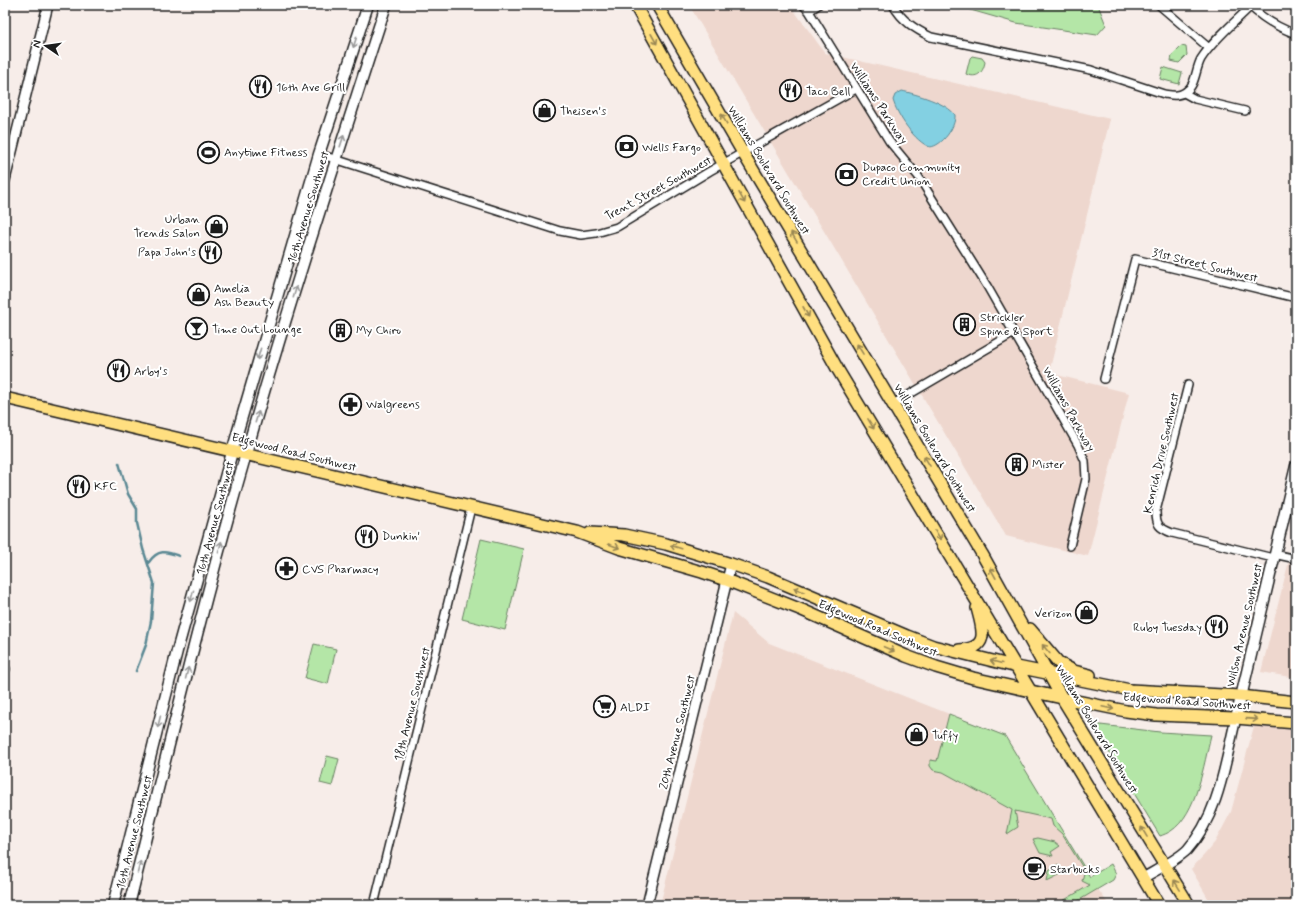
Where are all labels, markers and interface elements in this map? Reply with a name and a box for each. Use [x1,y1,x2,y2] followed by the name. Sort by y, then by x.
[26,26,66,66] north arrow
[650,33,658,45] one-way arrow
[351,36,359,48] one-way arrow
[30,39,45,49] text: N
[846,59,911,148] street label: Williams Parkway
[248,74,274,100] restaurant icon: 16th Ave Grill
[777,78,803,104] restaurant icon: Taco Bell
[276,80,345,96] place label: 16th Ave Grill
[806,84,851,100] place label: Taco Bell
[532,98,558,124] shop icon: Theisen's
[723,103,813,239] street label: Williams Boulevard Southwest
[560,104,607,120] place label: Theisen's
[719,113,727,125] one-way arrow
[613,134,639,160] bank icon: Wells Fargo
[338,136,346,148] one-way arrow
[195,139,221,165] sports icon: Anytime Fitness
[642,140,701,156] place label: Wells Fargo
[224,145,308,161] place label: Anytime Fitness
[284,148,334,266] street label: 16th Avenue Southwest
[602,153,715,225] street label: Trent Street Southwest
[862,160,960,190] place label: Dupaco Community Credit Union
[833,161,859,187] bank icon: Dupaco Community Credit Union
[739,192,747,204] one-way arrow
[133,212,201,242] place label: Urban Trends Salon
[203,213,229,239] shop icon: Urban Trends Salon
[789,231,797,243] one-way arrow
[198,239,224,265] restaurant icon: Papa John's
[138,245,197,261] place label: Papa John's
[1150,245,1260,287] street label: 31st Street Southwest
[214,281,274,311] place label: Amelia Ash Beauty
[186,282,212,308] shop icon: Amelia Ash Beauty
[292,286,299,299] one-way arrow
[802,305,810,317] one-way arrow
[980,310,1052,340] place label: Strickler Spine & Sport
[952,311,978,337] building icon: Strickler Spine & Sport
[184,316,210,342] bar icon: Time Out Lounge
[327,317,353,343] building icon: My Chiro
[212,322,302,338] place label: Time Out Lounge
[356,323,401,339] place label: My Chiro
[856,343,864,355] one-way arrow
[255,347,263,360] one-way arrow
[105,358,131,384] restaurant icon: Arby's
[134,364,168,380] place label: Arby's
[1038,364,1098,455] street label: Williams Parkway
[889,381,979,517] street label: Williams Boulevard Southwest
[338,391,364,417] pharmacy icon: Walgreens
[1140,391,1184,515] street label: Kenrich Drive Southwest
[366,397,420,413] place label: Walgreens
[254,410,261,423] one-way arrow
[867,418,875,430] one-way arrow
[229,430,359,477] street label: Edgewood Road Southwest
[1003,451,1029,477] building icon: Mister
[922,455,930,467] one-way arrow
[1032,457,1064,473] place label: Mister
[193,459,239,577] street label: 16th Avenue Southwest
[66,473,92,499] restaurant icon: KFC
[94,479,117,495] place label: KFC
[354,523,380,549] restaurant icon: Dunkin'
[382,529,420,545] place label: Dunkin'
[934,529,942,541] one-way arrow
[217,541,225,554] one-way arrow
[607,542,619,550] one-way arrow
[671,543,683,551] one-way arrow
[273,556,299,582] pharmacy icon: CVS Pharmacy
[1223,561,1267,689] street label: Wilson Avenue Southwest
[302,562,379,578] place label: CVS Pharmacy
[988,567,996,579] one-way arrow
[794,585,806,593] one-way arrow
[188,590,195,603] one-way arrow
[815,597,940,663] street label: Edgewood Road Southwest
[1074,600,1100,626] shop icon: Verizon
[1034,606,1072,622] place label: Verizon
[1204,614,1230,640] restaurant icon: Ruby Tuesday
[1133,620,1202,636] place label: Ruby Tuesday
[1042,644,1051,654] one-way arrow
[391,645,435,763] street label: 18th Avenue Southwest
[882,646,894,653] one-way arrow
[990,658,1003,665] one-way arrow
[1051,662,1141,798] street label: Williams Boulevard Southwest
[183,667,191,680] one-way arrow
[656,673,700,791] street label: 20th Avenue Southwest
[1122,690,1252,715] street label: Edgewood Road Southwest
[591,694,617,720] supermarket icon: ALDI
[620,700,650,716] place label: ALDI
[1102,704,1115,712] one-way arrow
[155,715,163,728] one-way arrow
[1245,716,1258,723] one-way arrow
[903,722,929,748] shop icon: Tuffy
[932,728,959,744] place label: Tuffy
[113,773,157,891] street label: 16th Avenue Southwest
[1140,827,1148,838] one-way arrow
[1022,856,1048,882] cafe icon: Starbucks
[136,861,143,874] one-way arrow
[1050,862,1100,878] place label: Starbucks
[1172,879,1180,891] one-way arrow

